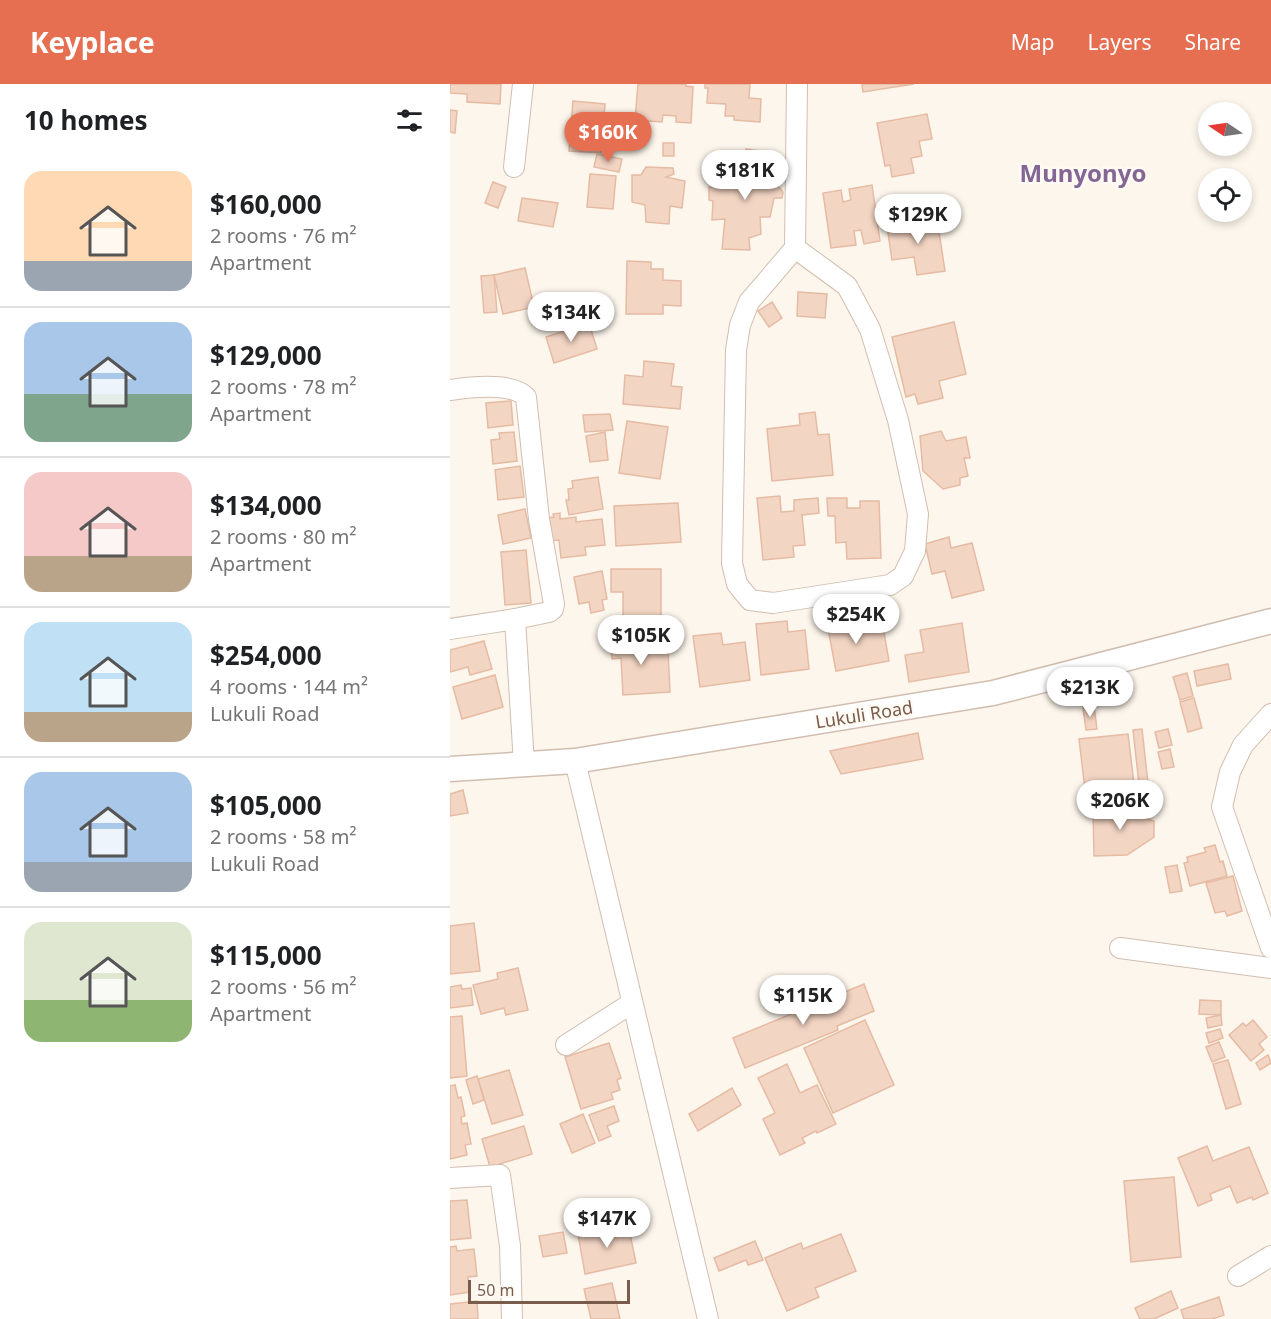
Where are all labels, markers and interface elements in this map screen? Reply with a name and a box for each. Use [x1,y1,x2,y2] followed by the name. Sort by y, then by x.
[30,23,155,61] text: Keyplace
[1011,28,1055,56] text: Map
[1088,28,1152,56] text: Layers
[1185,28,1241,56] text: Share
[24,102,148,138] text: 10 homes
[1198,102,1252,156] north arrow
[1198,102,1252,222] map controls
[393,104,426,137] icon: filters
[566,112,650,163] pin: $160K
[578,118,638,145] text: $160K
[703,150,787,201] pin: $181K
[715,156,775,183] text: $181K
[1020,156,1146,189] district label: Munyonyo
[1198,168,1252,222] button: locate
[210,186,322,222] text: $160,000
[876,194,960,245] pin: $129K
[72,195,144,267] icon: home
[888,200,948,227] text: $129K
[210,222,357,249] text: 2 rooms · 76 m²
[210,249,311,276] text: Apartment
[529,292,613,343] pin: $134K
[541,298,601,325] text: $134K
[210,337,322,373] text: $129,000
[72,346,144,418] icon: home
[210,373,357,400] text: 2 rooms · 78 m²
[210,400,311,427] text: Apartment
[210,487,322,523] text: $134,000
[72,496,144,568] icon: home
[210,523,357,550] text: 2 rooms · 80 m²
[210,550,311,577] text: Apartment
[814,594,898,645] pin: $254K
[826,600,886,627] text: $254K
[599,615,683,666] pin: $105K
[611,621,671,648] text: $105K
[210,637,322,673] text: $254,000
[72,646,144,718] icon: home
[1048,667,1132,718] pin: $213K
[210,673,368,700] text: 4 rooms · 144 m²
[1060,673,1120,700] text: $213K
[813,694,915,734] street label: Lukuli Road
[210,700,319,727] text: Lukuli Road
[1078,780,1162,831] pin: $206K
[1090,786,1150,813] text: $206K
[210,787,322,823] text: $105,000
[72,796,144,868] icon: home
[210,823,357,850] text: 2 rooms · 58 m²
[210,850,319,877] text: Lukuli Road
[210,937,322,973] text: $115,000
[72,946,144,1018] icon: home
[210,973,357,1000] text: 2 rooms · 56 m²
[761,975,845,1026] pin: $115K
[773,981,833,1008] text: $115K
[210,1000,311,1027] text: Apartment
[565,1198,649,1249] pin: $147K
[577,1204,637,1231] text: $147K
[468,1277,630,1304] scale bar
[477,1279,514,1301] text: 50 m

